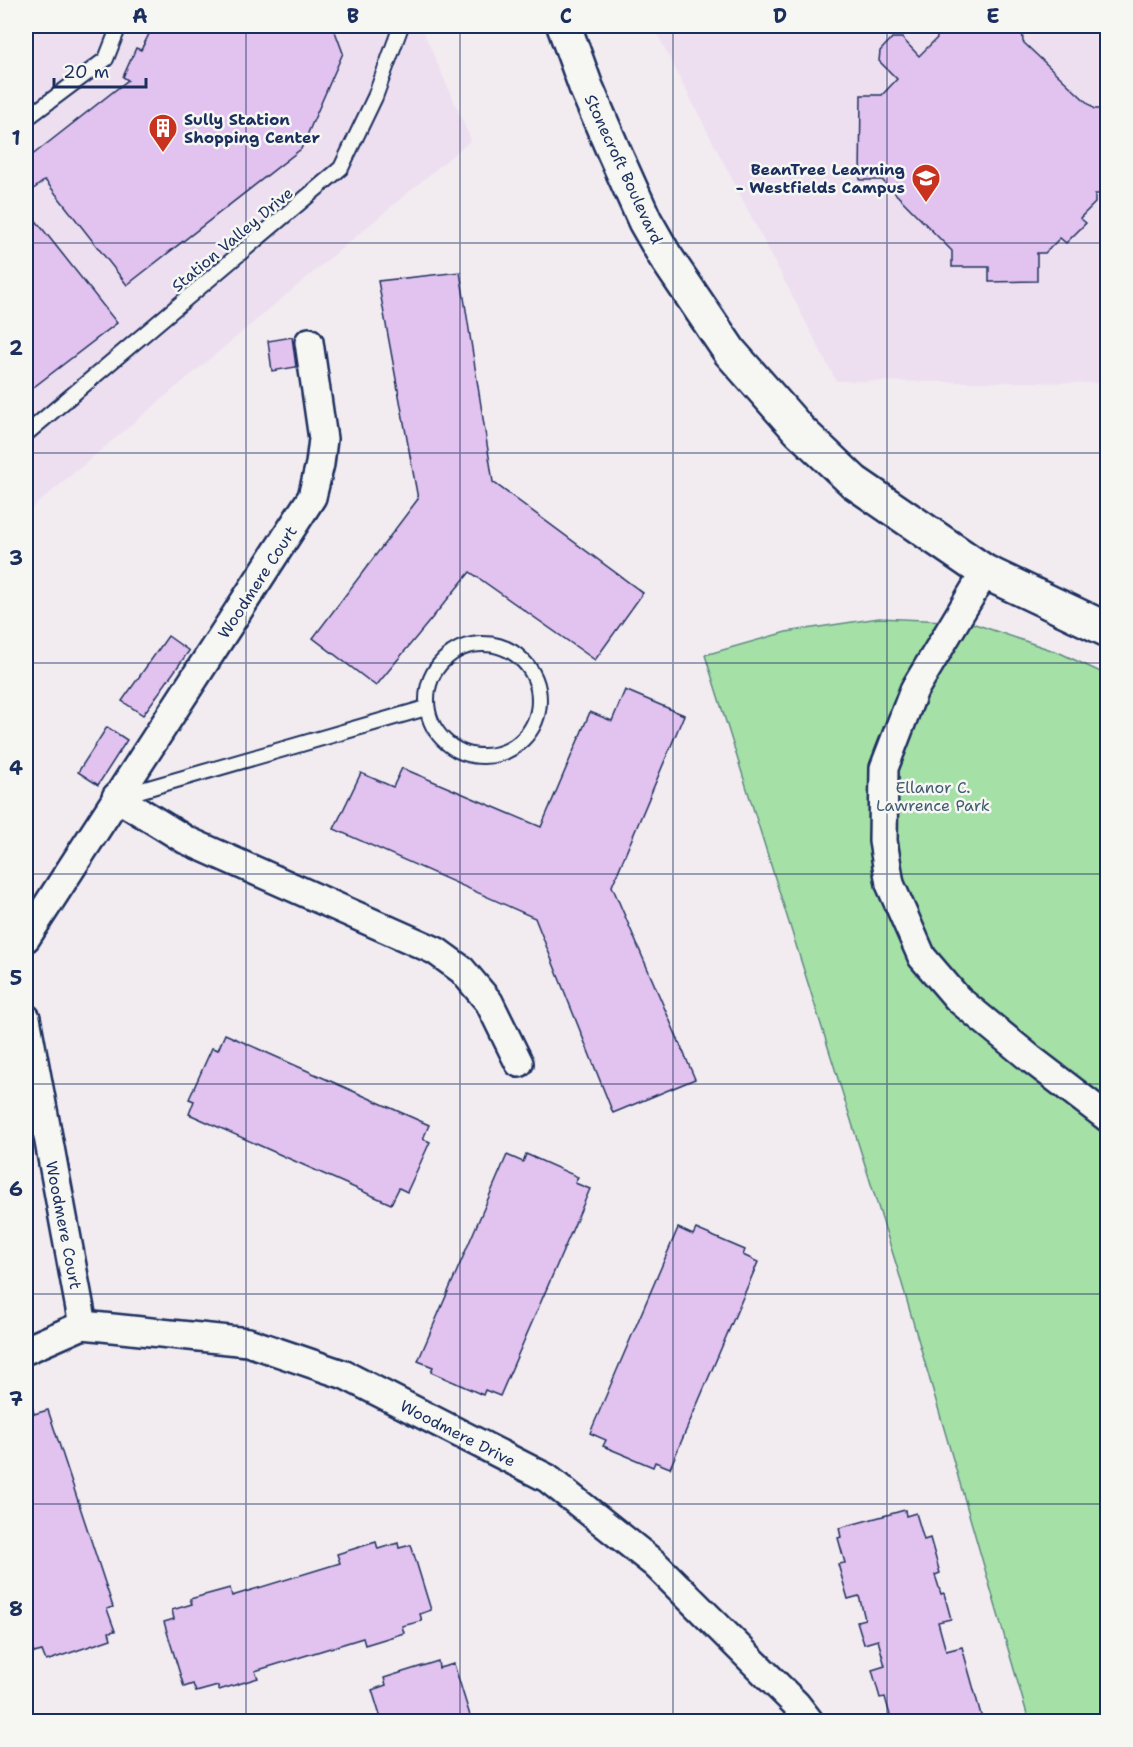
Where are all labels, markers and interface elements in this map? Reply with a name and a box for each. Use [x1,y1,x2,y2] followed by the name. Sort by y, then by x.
[132,3,148,29] text: A
[347,3,359,29] text: B
[560,3,572,29] text: C
[773,3,787,29] text: D
[986,3,1000,29] text: E
[54,51,146,89] scale bar
[63,60,109,84] text: 20 m
[580,91,667,247] street label: Stonecroft Boulevard
[184,109,320,148] place label: Sully Station Shopping Center
[147,112,179,154] building icon: Sully Station Shopping Center
[11,125,21,151] text: 1
[735,159,905,198] place label: BeanTree Learning - Westfields Campus
[910,162,942,204] school or university icon: BeanTree Learning - Westfields Campus
[167,182,298,296] street label: Station Valley Drive
[9,335,23,361] text: 2
[213,522,302,643] street label: Woodmere Court
[9,545,23,571] text: 3
[9,755,23,781] text: 4
[876,777,990,816] park label: Ellanor C. Lawrence Park
[10,965,22,991] text: 5
[41,1159,86,1291] street label: Woodmere Court
[9,1176,23,1202] text: 6
[9,1386,23,1412] text: 7
[396,1395,519,1472] street label: Woodmere Drive
[9,1596,23,1622] text: 8

